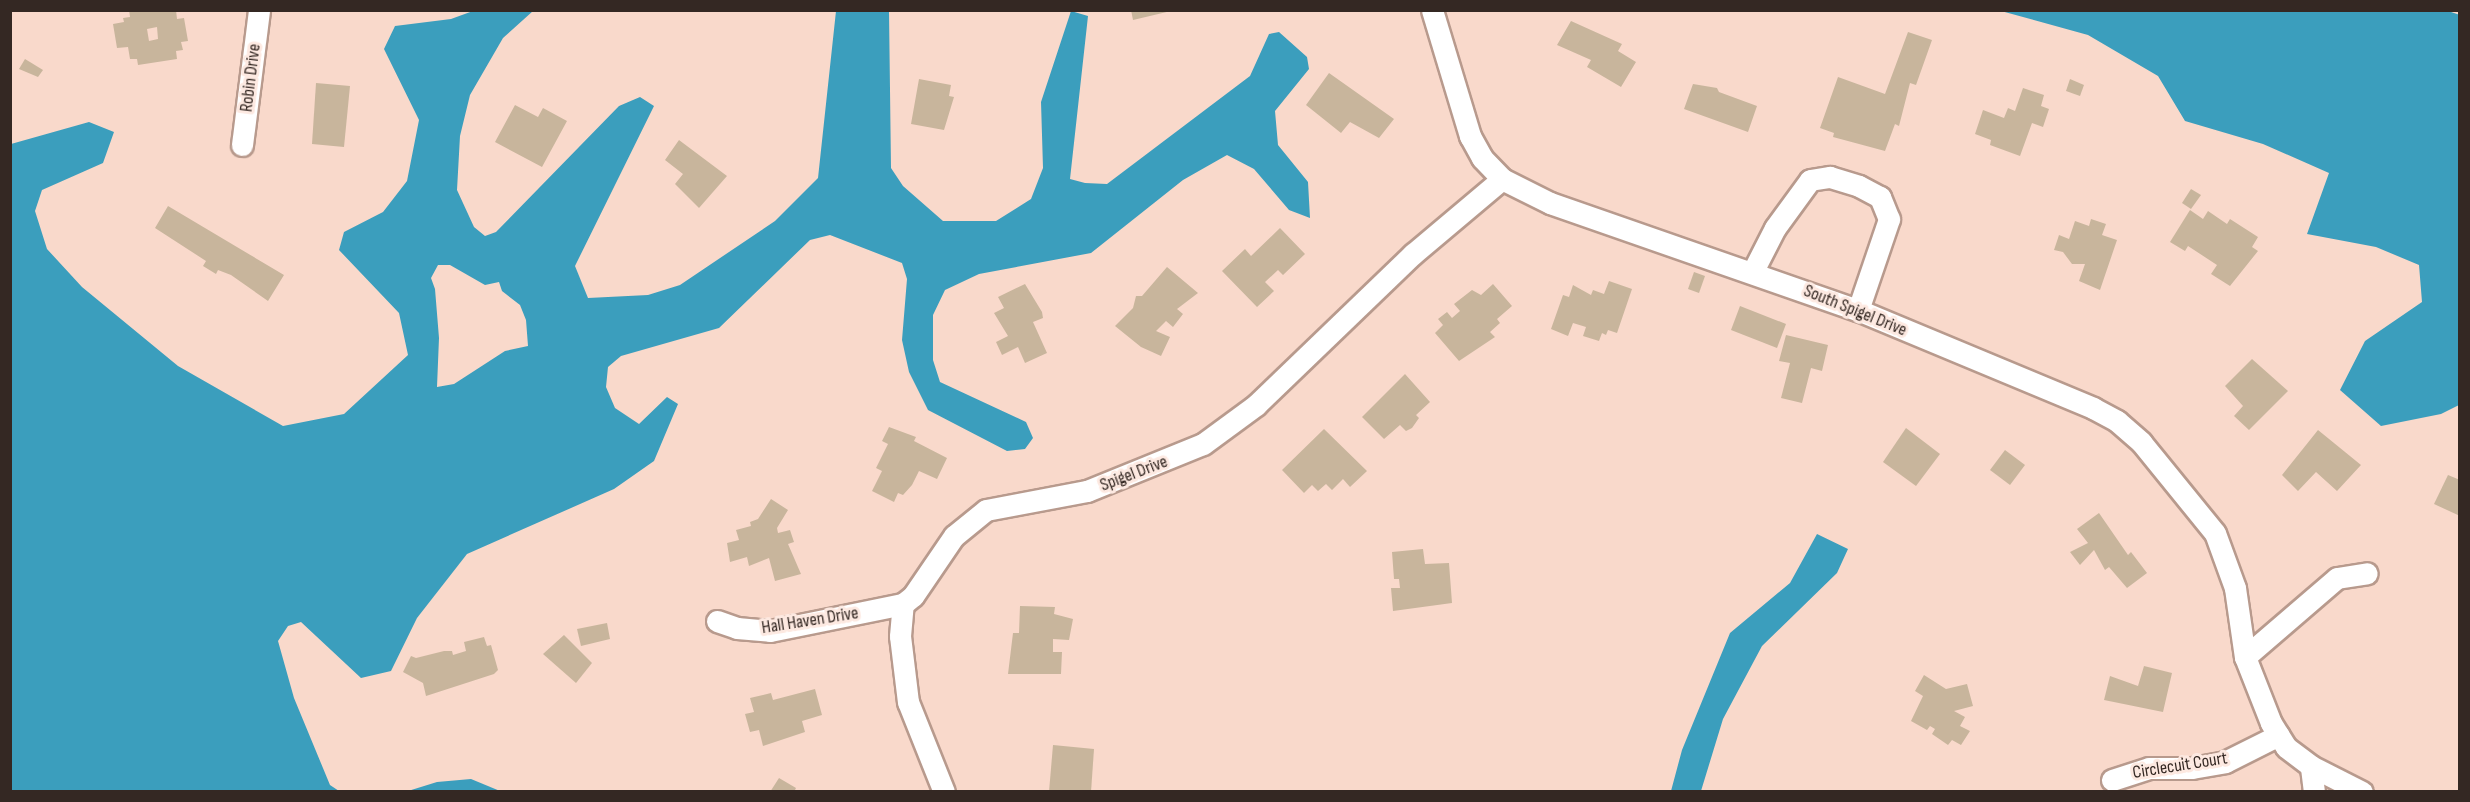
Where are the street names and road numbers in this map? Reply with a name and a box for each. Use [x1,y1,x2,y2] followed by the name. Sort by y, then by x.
[236,43,266,113] street label: Robin Drive
[1800,281,1910,341] street label: South Spigel Drive
[1097,451,1171,497] street label: Spigel Drive
[760,603,860,639] street label: Hall Haven Drive
[2131,748,2229,784] street label: Circlecuit Court

